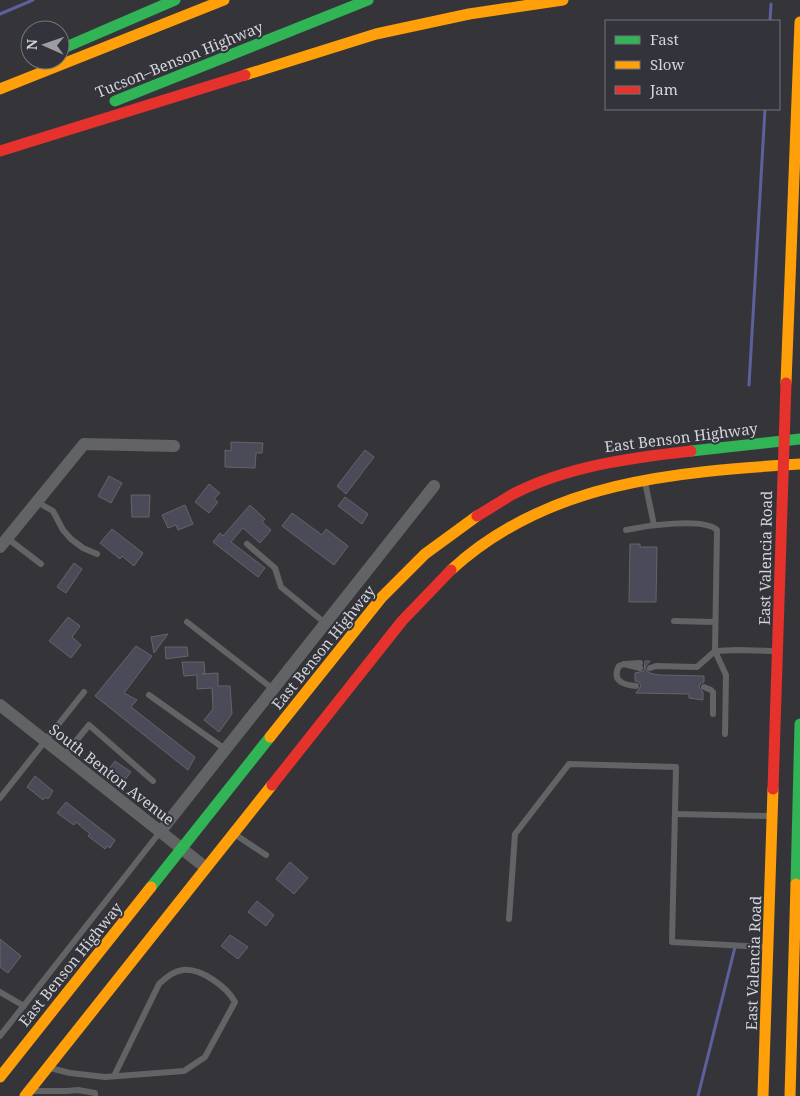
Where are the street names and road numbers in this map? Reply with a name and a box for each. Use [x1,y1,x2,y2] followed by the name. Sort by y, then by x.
[92,16,266,102] street label: Tucson–Benson Highway
[603,418,759,456] street label: East Benson Highway
[754,491,776,625] street label: East Valencia Road
[267,580,380,713] street label: East Benson Highway
[45,719,179,829] street label: South Benton Avenue
[741,895,765,1031] street label: East Valencia Road
[14,897,127,1030] street label: East Benson Highway

